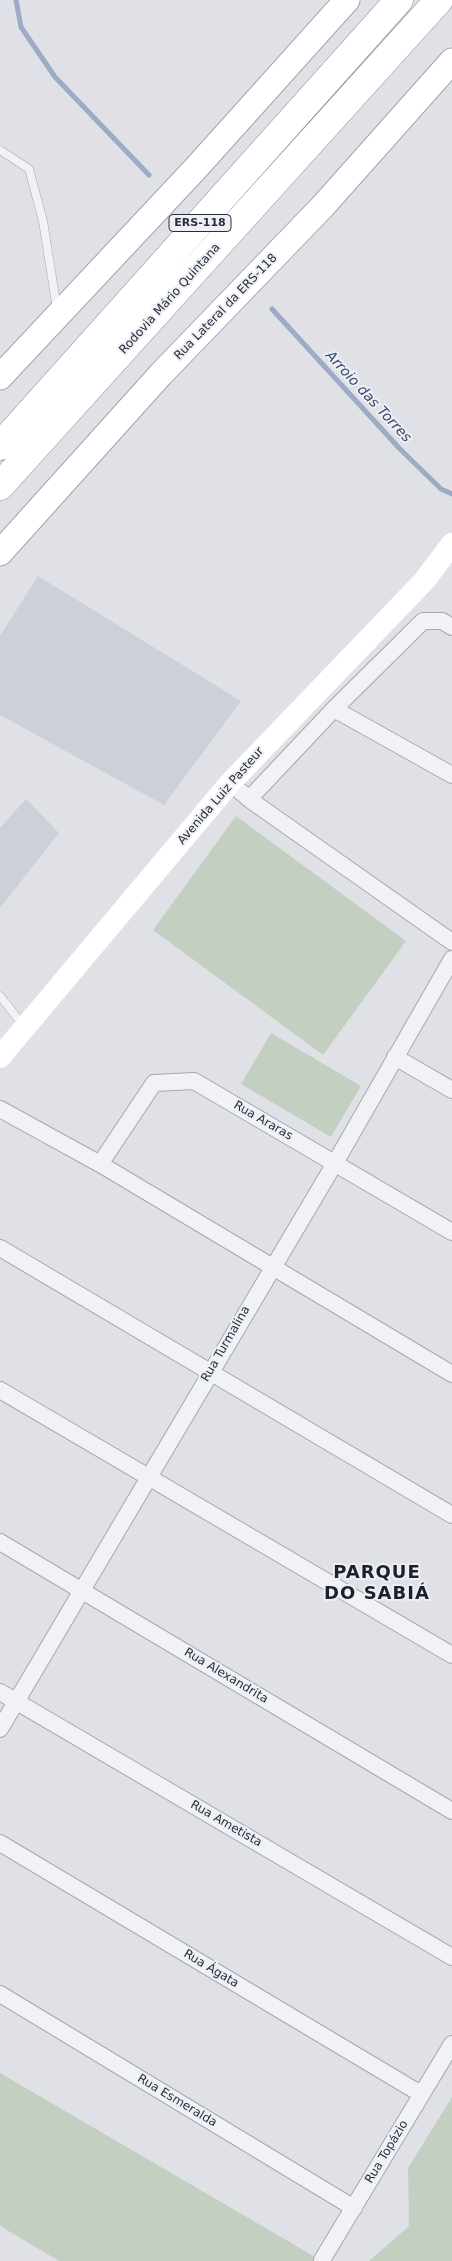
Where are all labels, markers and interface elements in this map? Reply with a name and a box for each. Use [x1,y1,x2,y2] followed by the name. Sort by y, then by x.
[169,214,231,232] road number: ERS-118
[117,241,223,357] street label: Rodovia Mário Quintana
[172,251,280,363] street label: Rua Lateral da ERS-118
[321,348,415,446] water label: Arroio das Torres
[175,744,267,848] street label: Avenida Luiz Pasteur
[231,1098,295,1144] street label: Rua Araras
[198,1304,254,1384] street label: Rua Turmalina
[323,1562,431,1605] district label: PARQUE DO SABIÁ
[181,1645,271,1707] street label: Rua Alexandrita
[188,1798,264,1850] street label: Rua Ametista
[181,1947,241,1991] street label: Rua Ágata
[135,2072,219,2130] street label: Rua Esmeralda
[363,2118,411,2186] street label: Rua Topázio

